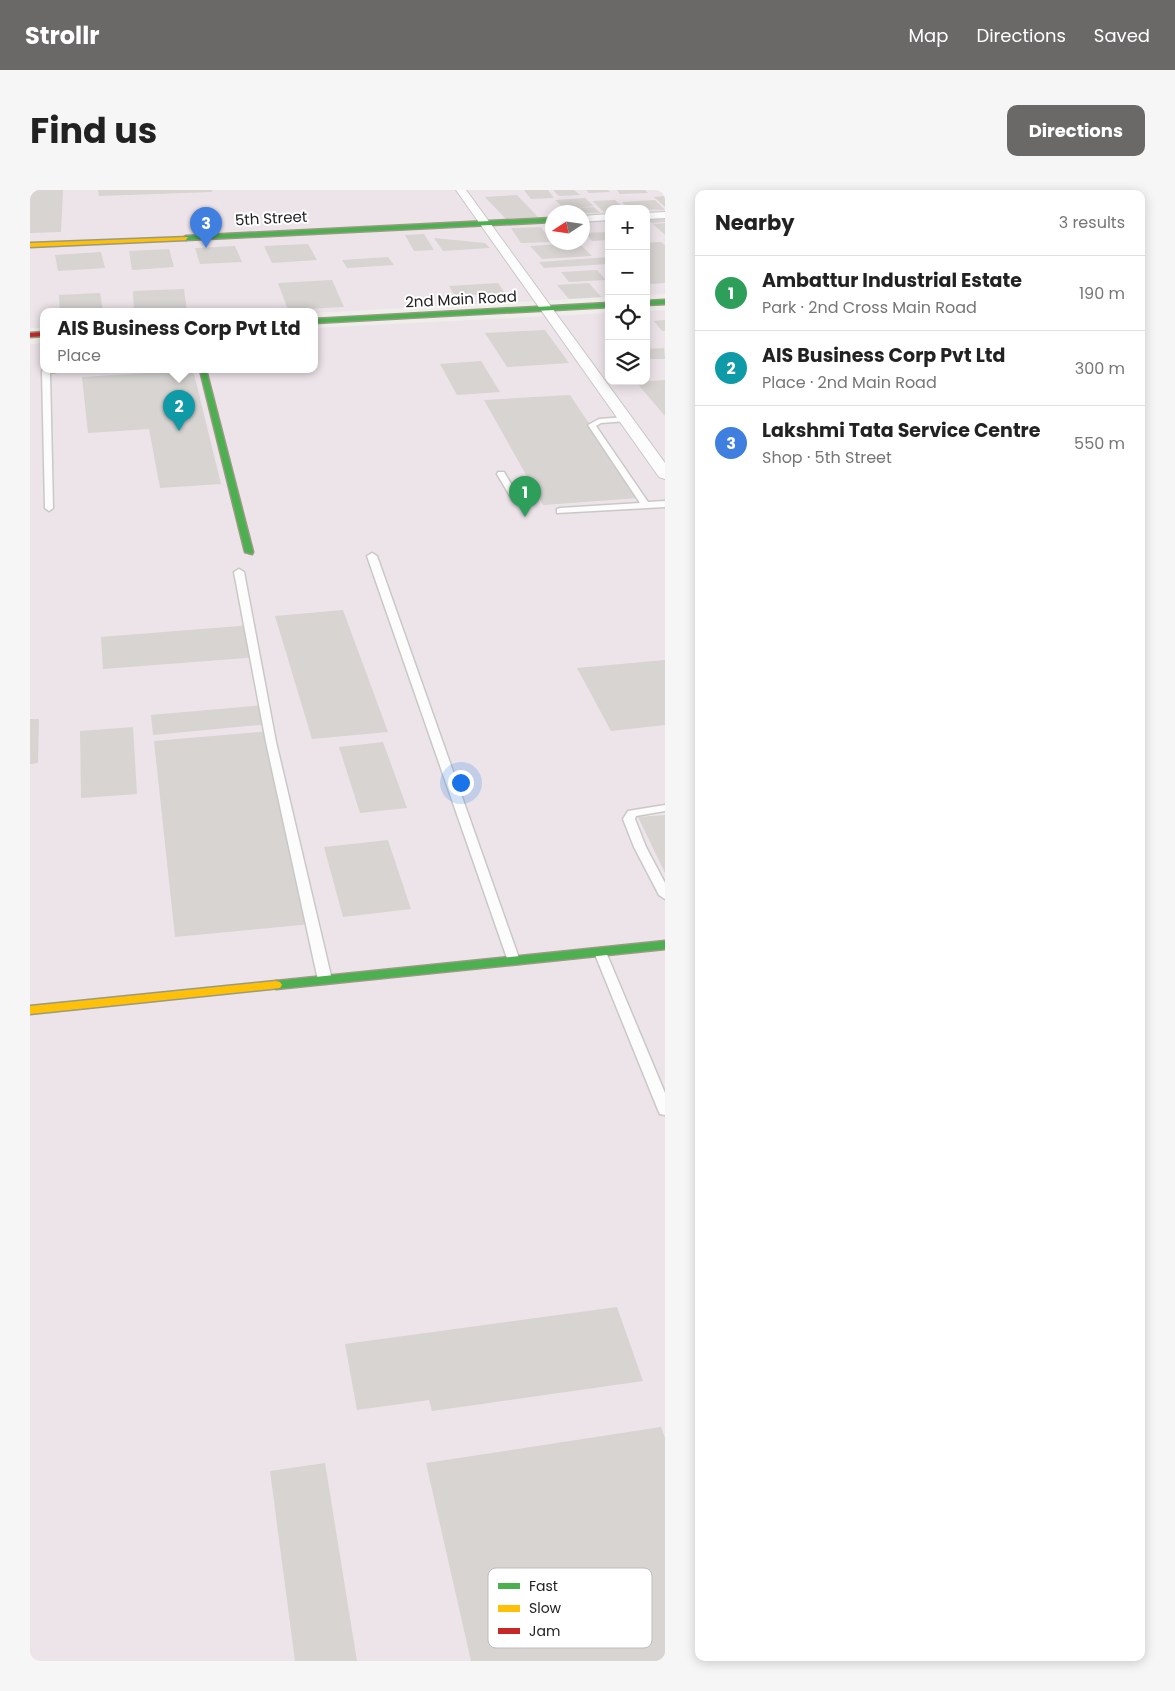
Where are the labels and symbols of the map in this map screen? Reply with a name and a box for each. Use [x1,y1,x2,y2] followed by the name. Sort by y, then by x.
[545,205,590,250] north arrow
[234,206,308,230] street label: 5th Street
[190,207,222,248] pin: 3
[405,286,517,312] street label: 2nd Main Road
[163,390,195,431] pin: 2
[509,476,541,517] pin: 1
[448,770,474,796] your location
[488,1568,652,1648] legend
[529,1576,558,1596] text: Fast
[529,1598,562,1618] text: Slow
[529,1621,560,1641] text: Jam

